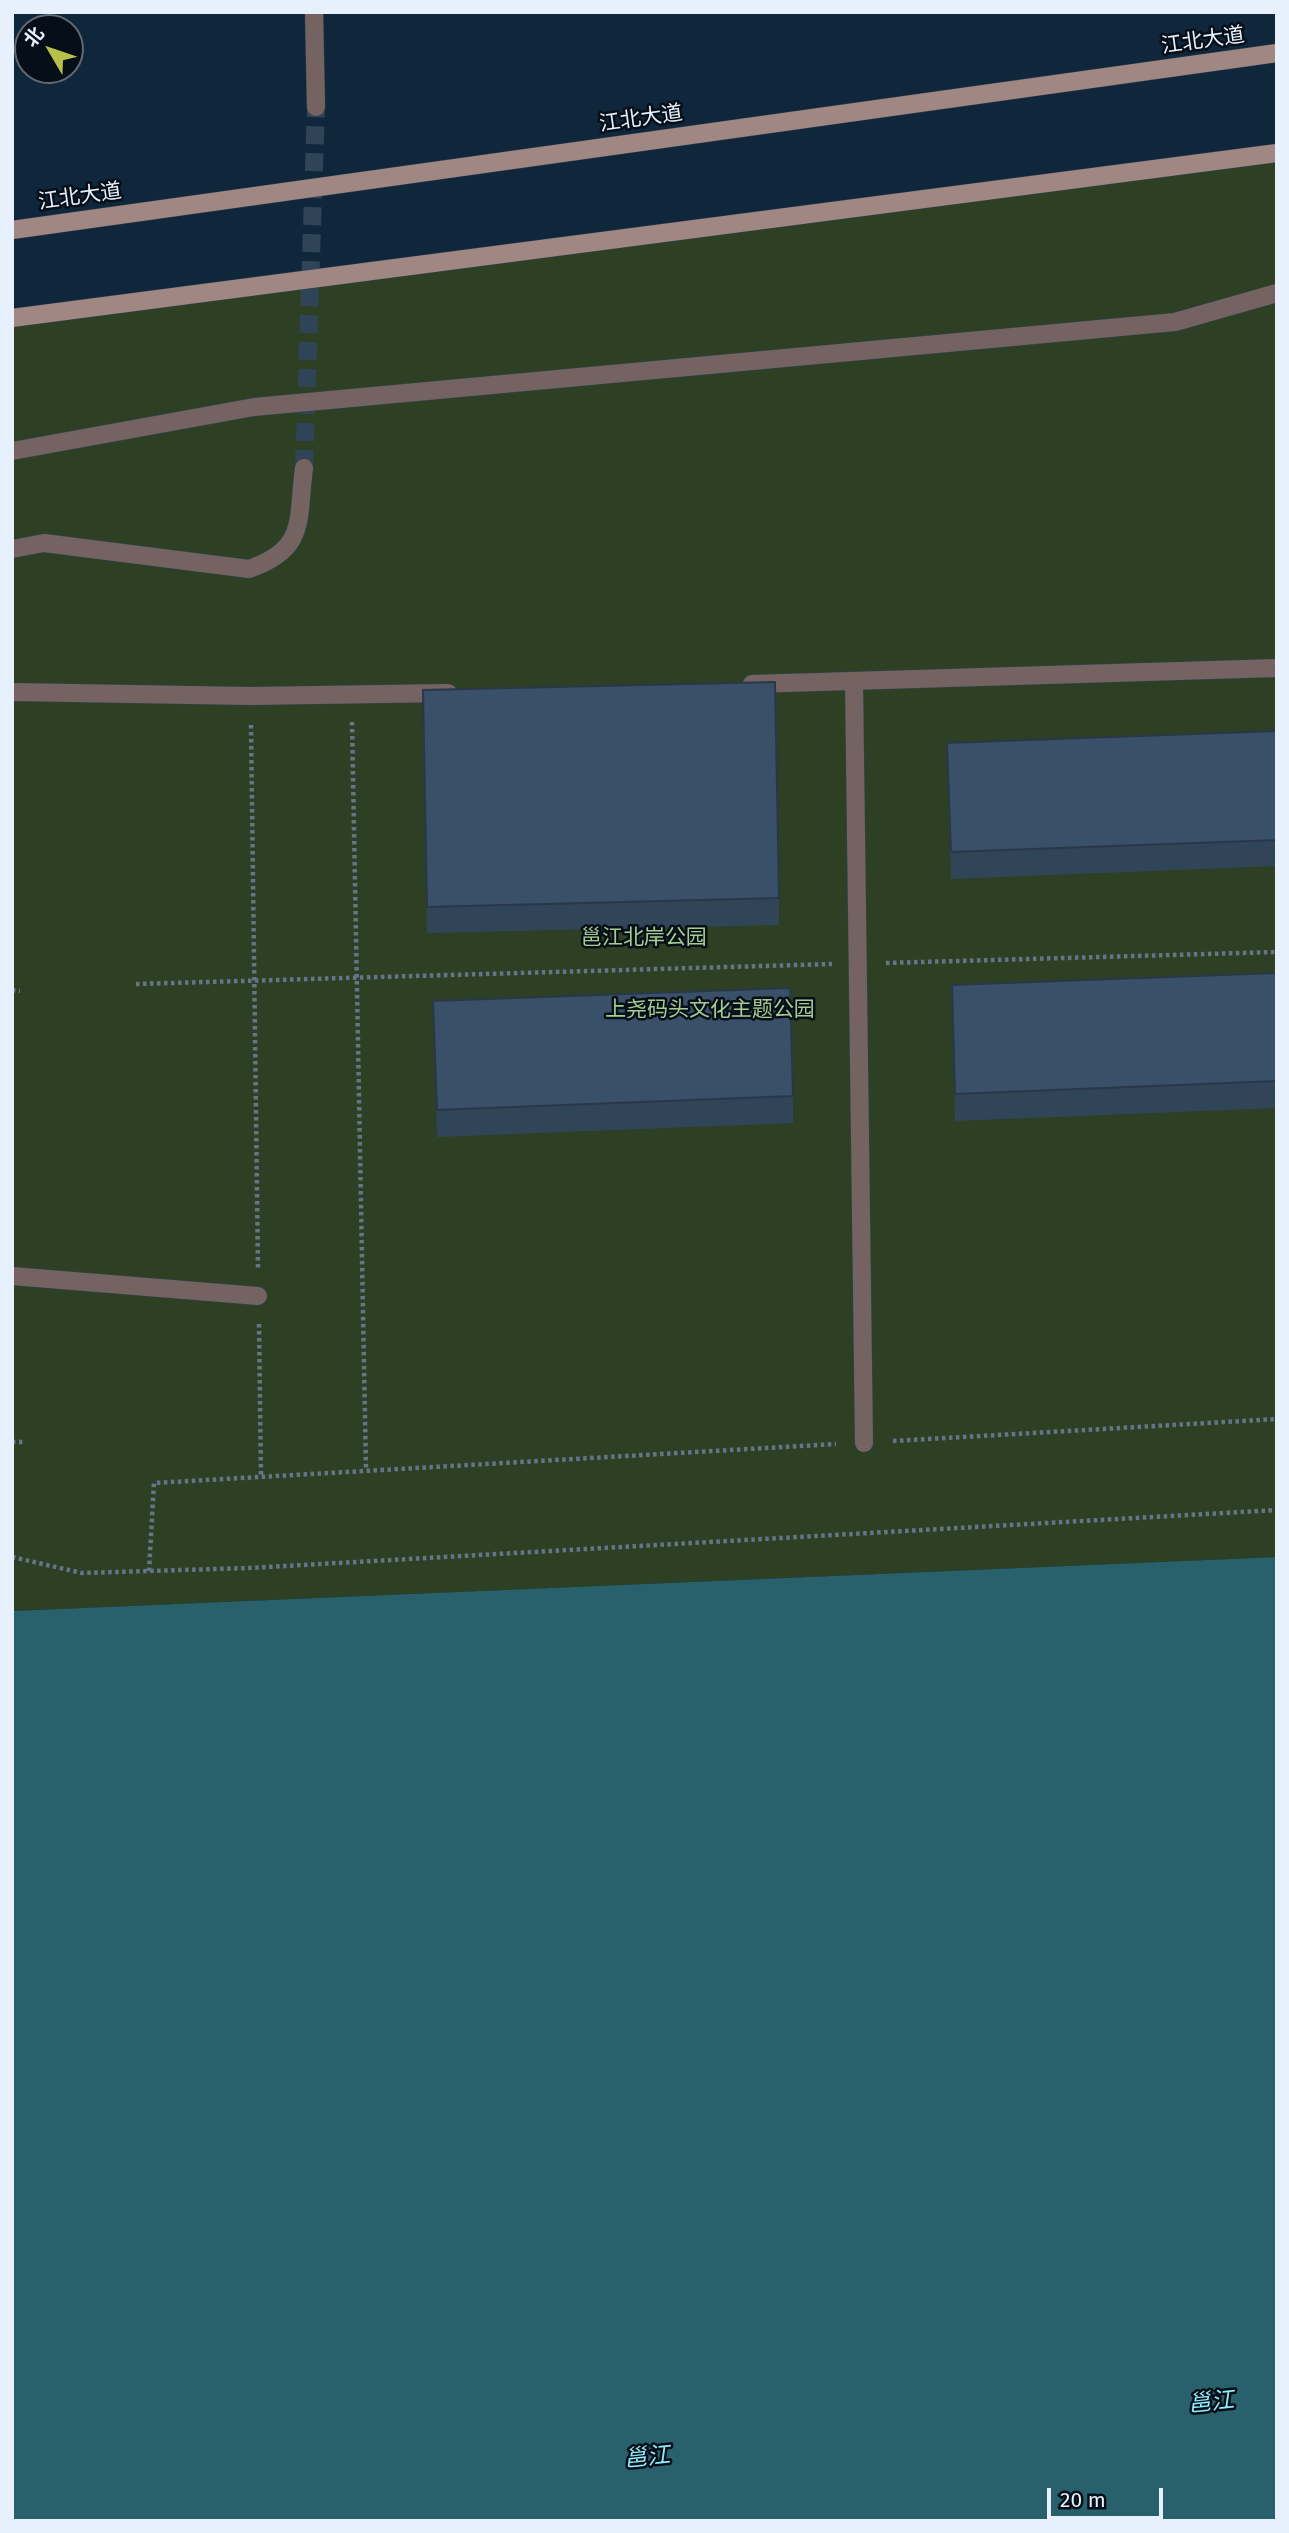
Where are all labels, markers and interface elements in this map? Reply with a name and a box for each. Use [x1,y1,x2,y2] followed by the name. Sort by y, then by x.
[14,14,84,84] north arrow
[19,22,49,51] text: 北
[1160,23,1246,59] street label: 江北大道
[598,101,684,137] street label: 江北大道
[37,179,123,215] street label: 江北大道
[581,925,707,951] park label: 邕江北岸公园
[605,997,815,1023] park label: 上尧码头文化主题公园
[1187,2387,1235,2419] water label: 邕江
[623,2442,671,2474] water label: 邕江
[1051,2474,1166,2518] scale bar
[1060,2487,1106,2513] text: 20 m

